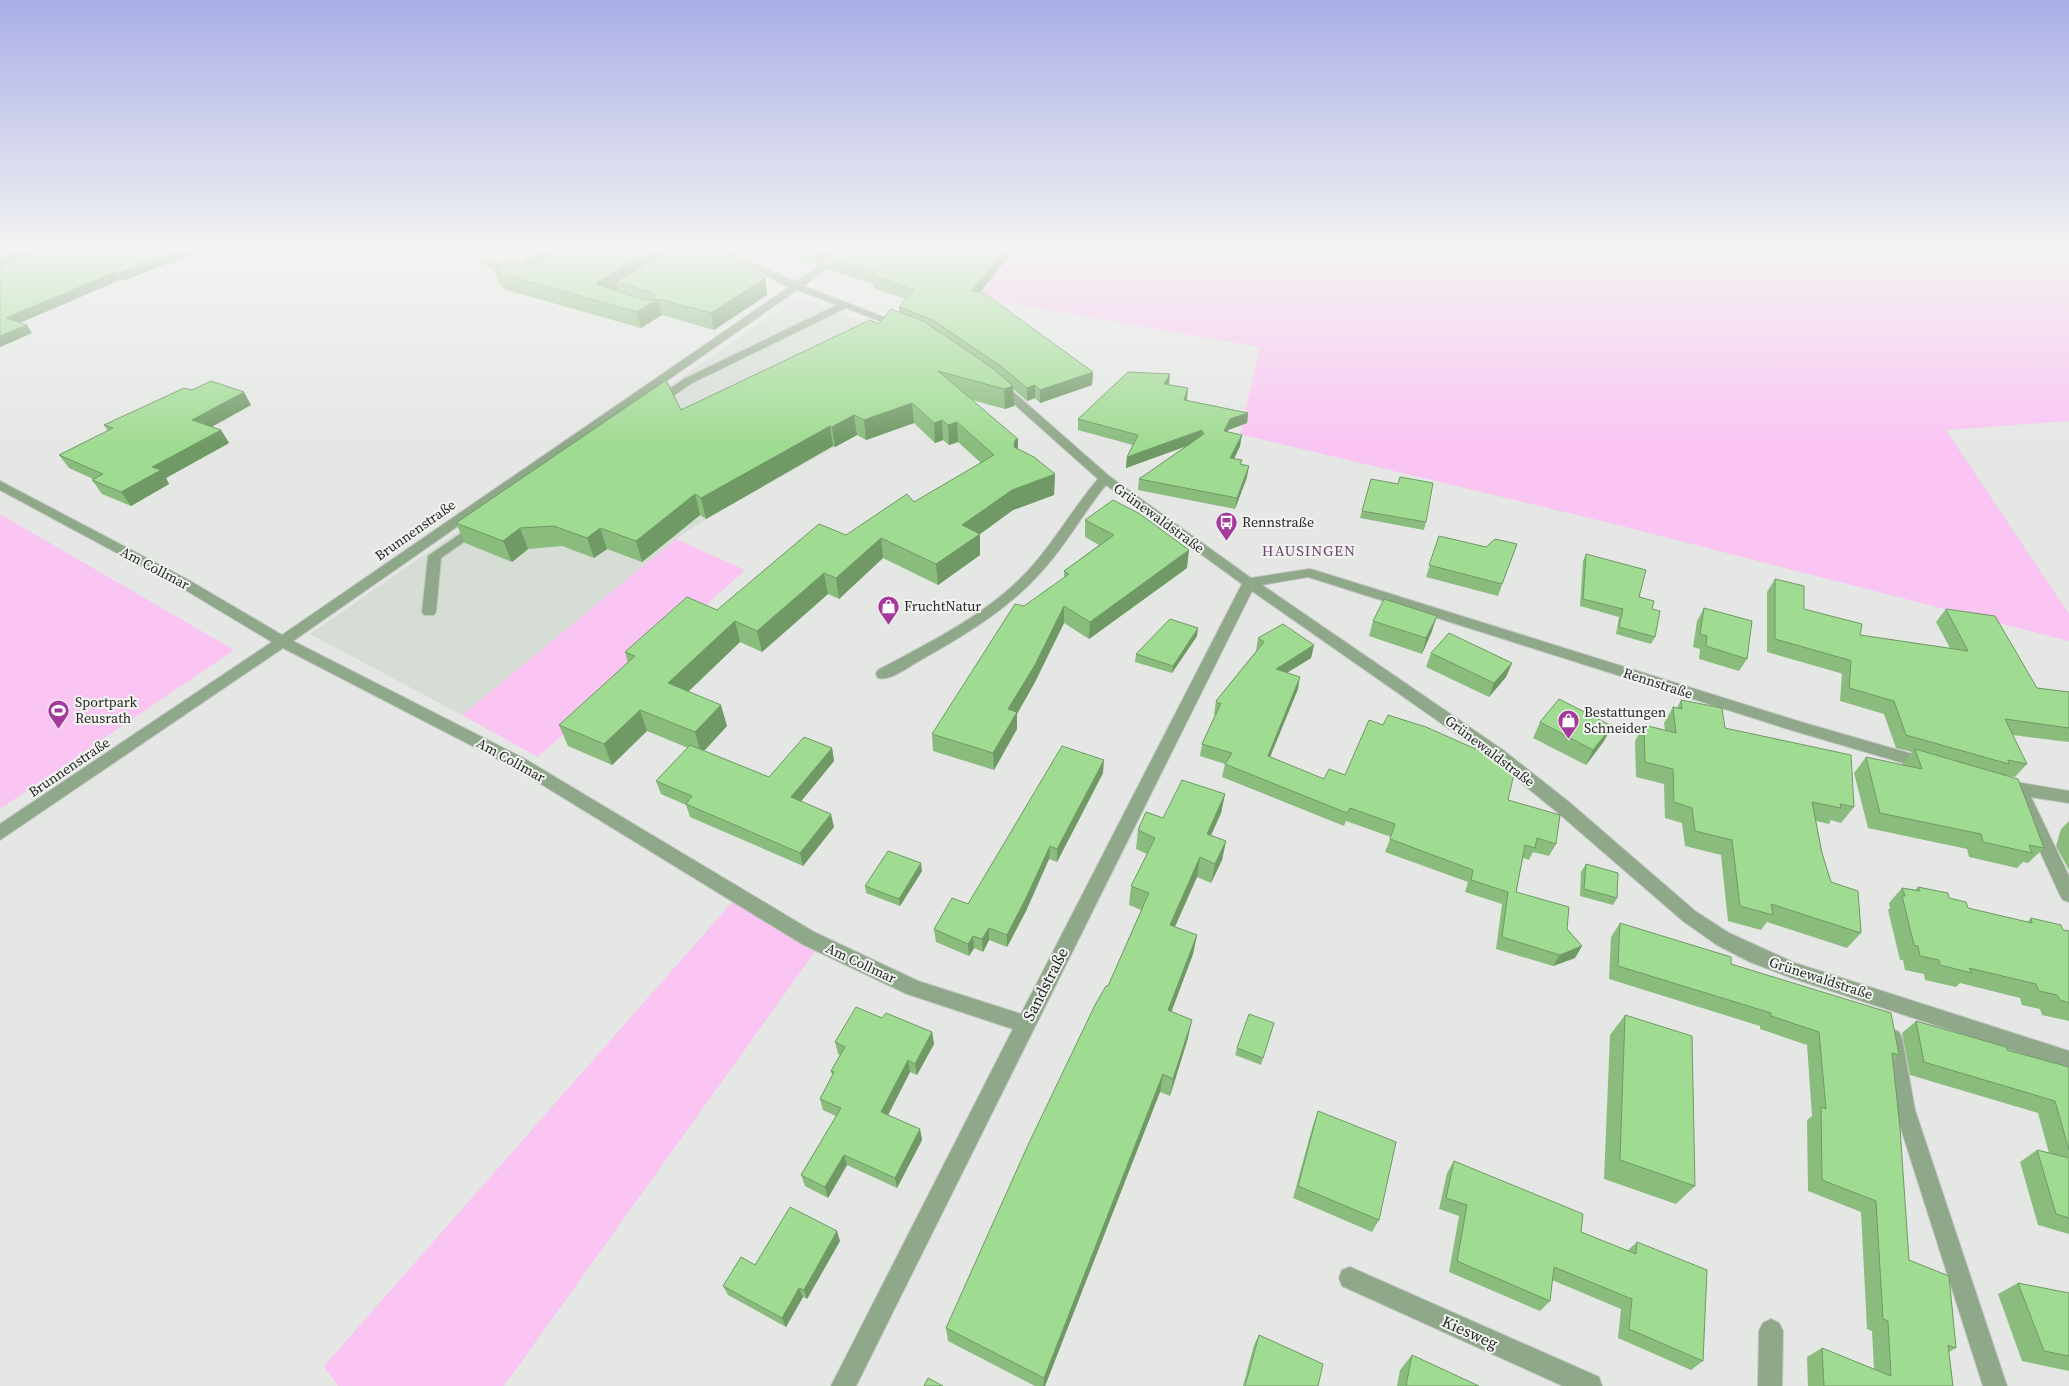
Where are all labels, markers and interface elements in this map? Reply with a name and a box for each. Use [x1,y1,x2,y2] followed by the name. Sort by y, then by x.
[1110,478,1208,558] street label: Grünewaldstraße
[371,495,459,565] street label: Brunnenstraße
[1214,510,1238,541] bus stop icon: Rennstraße
[1242,512,1314,532] place label: Rennstraße
[1262,540,1356,561] district label: HAUSINGEN
[117,541,193,595] street label: Am Collmar
[876,594,900,625] shop icon: FruchtNatur
[904,596,981,616] place label: FruchtNatur
[1621,662,1695,704] street label: Rennstraße
[75,692,138,728] place label: Sportpark Reusrath
[47,698,71,729] sports icon: Sportpark Reusrath
[1584,702,1667,738] place label: Bestattungen Schneider
[1556,708,1580,739] shop icon: Bestattungen Schneider
[1441,711,1539,791] street label: Grünewaldstraße
[24,732,114,802] street label: Brunnenstraße
[473,733,549,787] street label: Am Collmar
[823,938,899,988] street label: Am Collmar
[1017,944,1073,1024] street label: Sandstraße
[1767,952,1875,1004] street label: Grünewaldstraße
[1439,1310,1501,1354] street label: Kiesweg

